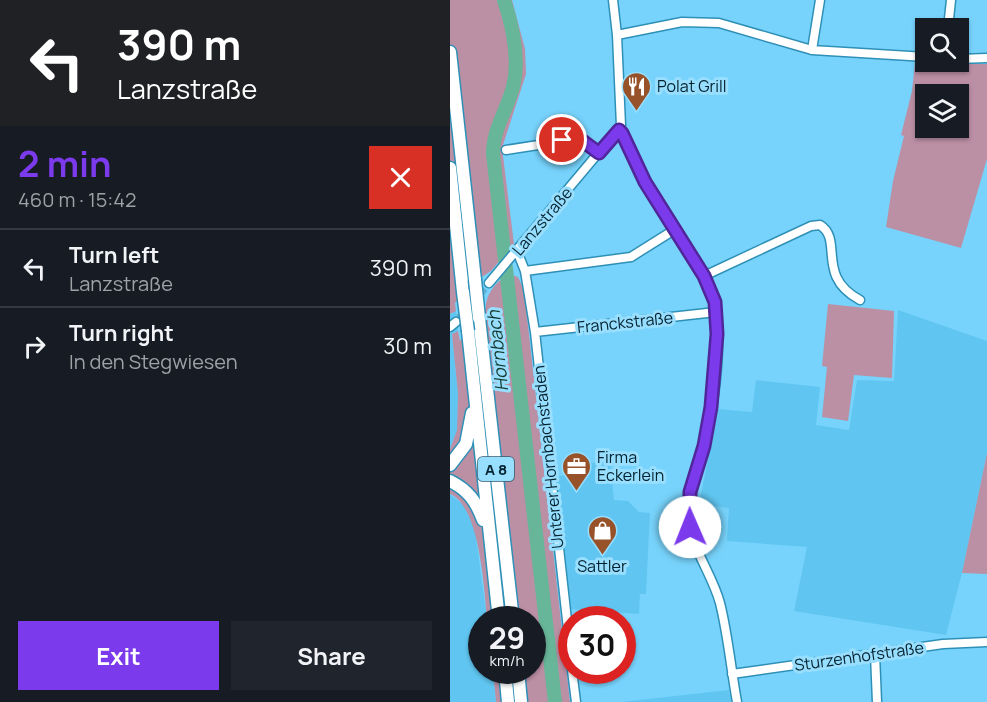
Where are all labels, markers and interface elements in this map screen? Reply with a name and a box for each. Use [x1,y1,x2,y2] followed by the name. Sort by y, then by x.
[117,15,241,73] text: 390 m
[915,18,969,138] map controls
[915,18,969,72] button: search
[18,24,96,102] icon: left
[117,70,257,107] text: Lanzstraße
[620,70,652,112] restaurant icon: Polat Grill
[657,75,727,97] place label: Polat Grill
[915,84,969,138] button: layers
[536,114,587,165] pin
[545,123,578,156] icon: arrive
[18,139,112,188] text: 2 min
[369,146,432,209] button: close
[507,182,577,260] street label: Lanzstraße
[18,186,136,213] text: 460 m · 15:42
[69,240,159,270] text: Turn left
[18,252,51,285] icon: left
[370,253,432,283] text: 390 m
[69,270,173,297] text: Lanzstraße
[576,306,674,338] street label: Franckstraße
[481,308,513,393] water label: Hornbach
[69,318,174,348] text: Turn right
[18,330,51,363] icon: right
[383,331,432,361] text: 30 m
[69,348,238,375] text: In den Stegwiesen
[527,364,569,550] street label: Unterer Hornbachstaden
[597,446,664,486] place label: Firma Eckerlein
[560,450,592,492] office icon: Firma Eckerlein
[478,457,514,481] road number: A 8
[658,495,722,559] position arrow
[586,514,618,556] shop icon: Sattler
[577,555,627,577] place label: Sattler
[558,606,636,684] speed limit sign: 30
[489,617,525,658] text: 29
[18,621,219,690] button: Exit
[231,621,432,690] button: Share
[793,636,925,676] street label: Sturzenhofstraße
[490,650,524,671] text: km/h

